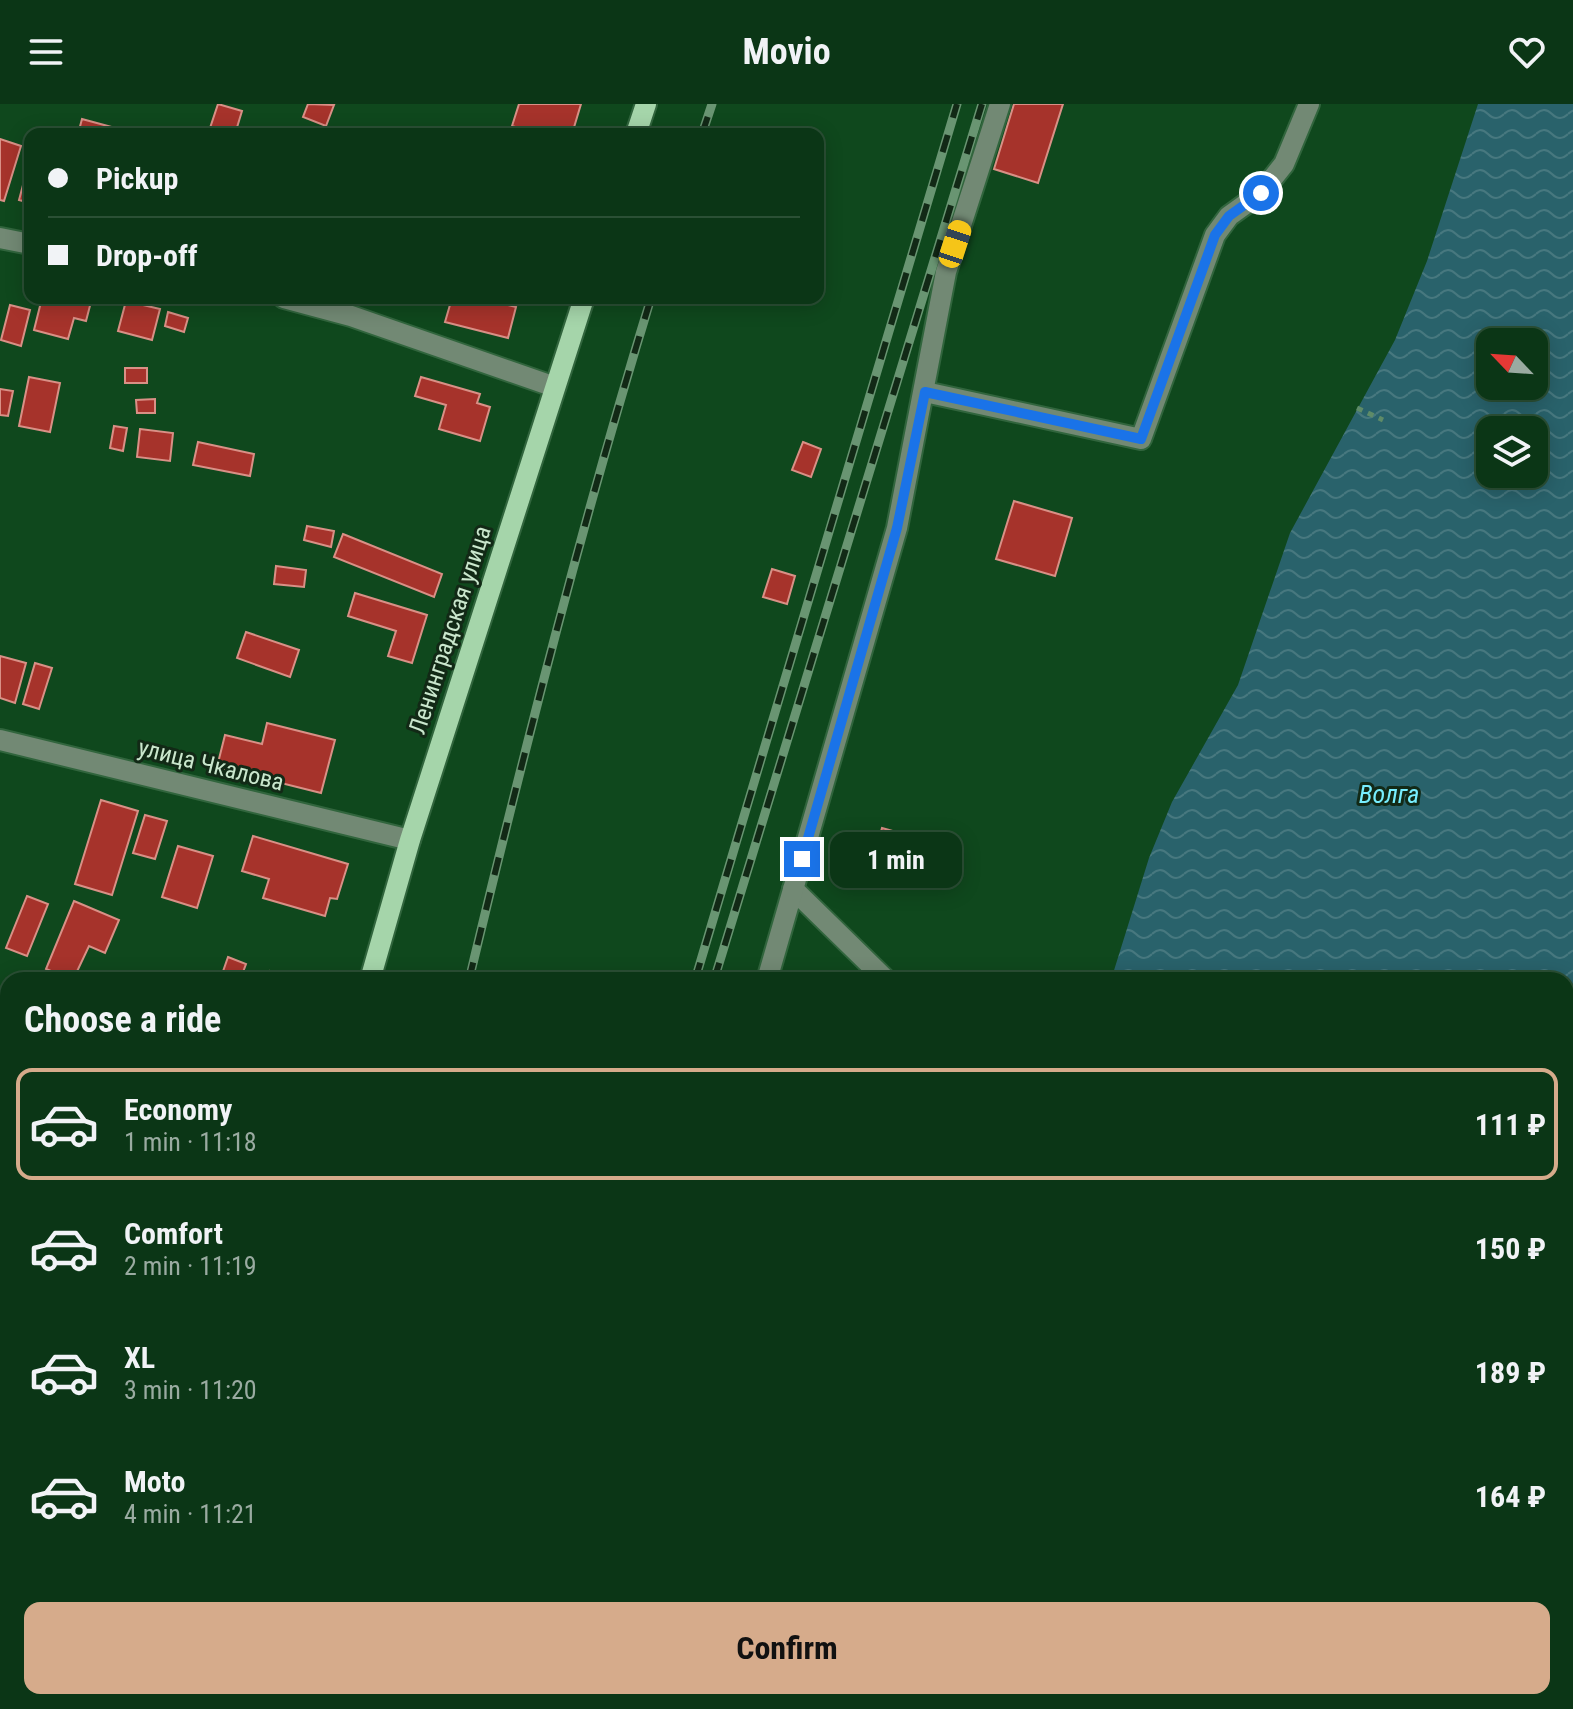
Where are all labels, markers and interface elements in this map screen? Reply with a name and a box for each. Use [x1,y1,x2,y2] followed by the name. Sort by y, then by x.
[24,30,68,74] icon: menu
[1505,30,1549,74] icon: heart
[742,31,831,73] text: Movio
[96,161,178,196] text: Pickup
[1243,175,1279,211] route start
[936,217,974,271] car
[96,238,198,273] text: Drop-off
[1476,328,1548,400] north arrow
[1476,328,1548,488] map controls
[1476,416,1548,488] button: layers
[403,522,497,738] street label: Ленинградская улица
[135,733,287,797] street label: улица Чкалова
[1359,779,1419,809] water label: Волга
[830,831,962,887] callout: 1 min
[784,841,820,877] route end
[867,845,925,875] text: 1 min
[24,999,221,1041] text: Choose a ride
[28,1088,100,1160] icon: car
[124,1092,232,1127] text: Economy
[1475,1107,1546,1142] text: 111 ₽
[124,1127,257,1157] text: 1 min · 11:18
[28,1212,100,1284] icon: car
[124,1216,223,1251] text: Comfort
[1475,1231,1546,1266] text: 150 ₽
[124,1251,257,1281] text: 2 min · 11:19
[28,1336,100,1408] icon: car
[124,1340,155,1375] text: XL
[1475,1355,1546,1390] text: 189 ₽
[124,1375,257,1405] text: 3 min · 11:20
[28,1460,100,1532] icon: car
[124,1464,185,1499] text: Moto
[1475,1479,1546,1514] text: 164 ₽
[124,1499,257,1529] text: 4 min · 11:21
[24,1602,1550,1694] button: Confirm

